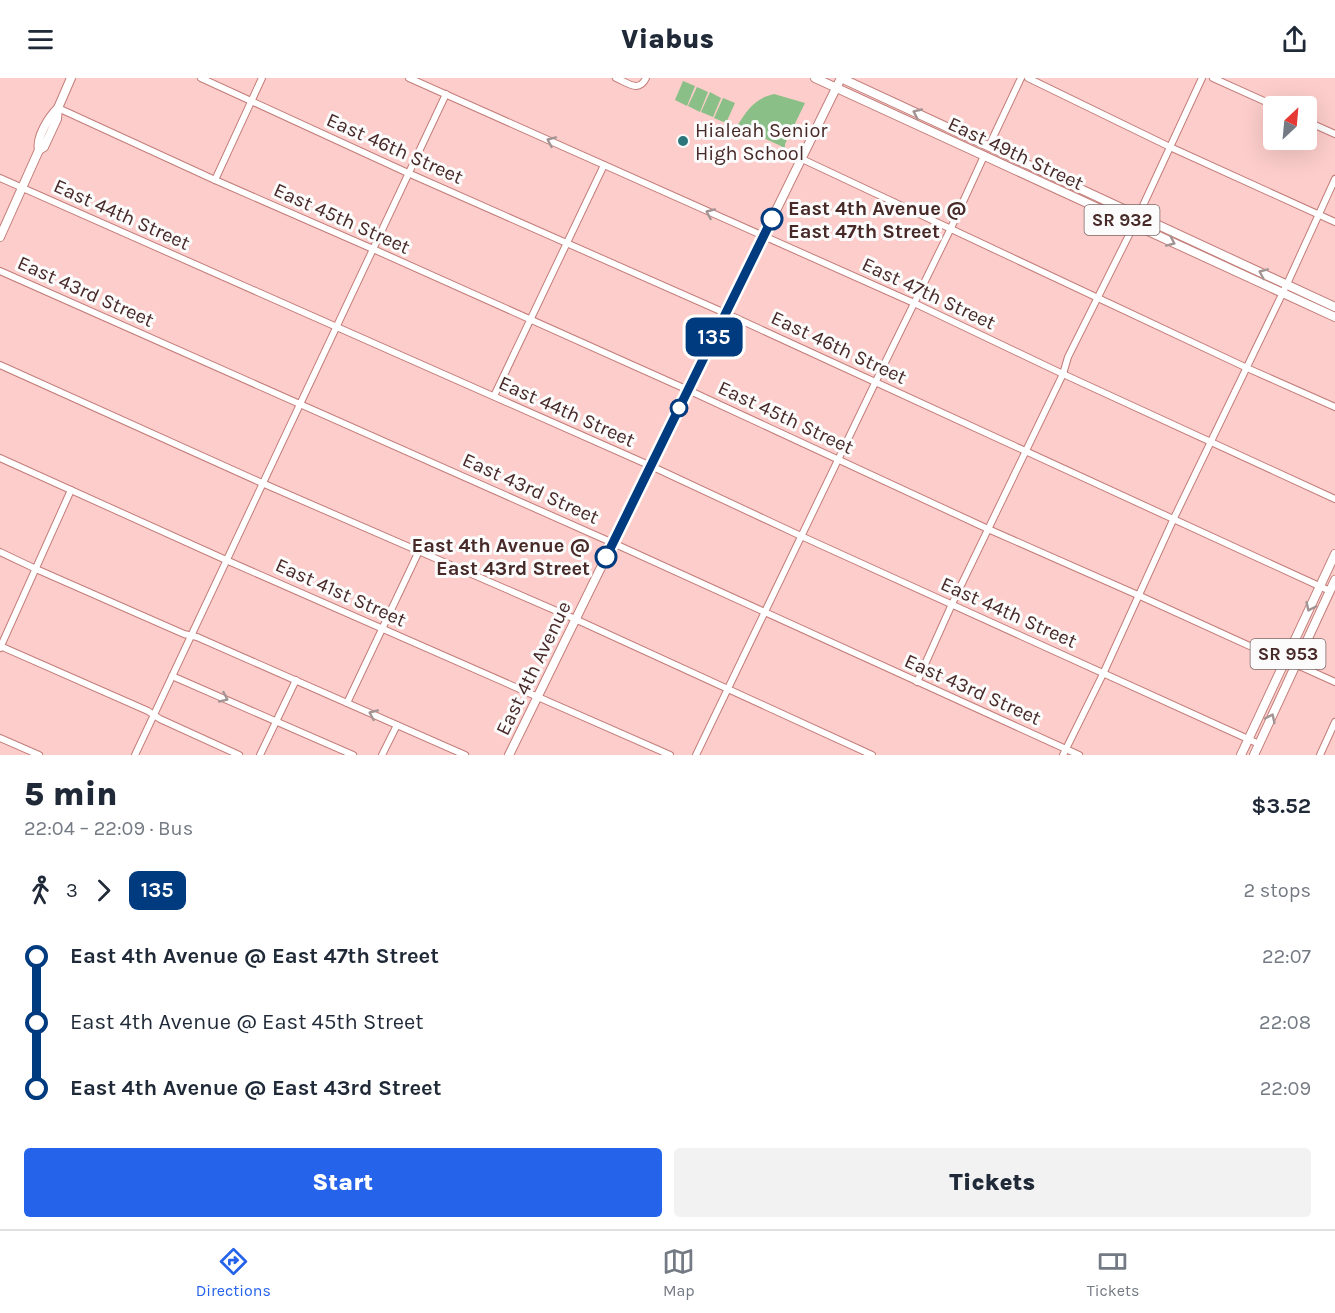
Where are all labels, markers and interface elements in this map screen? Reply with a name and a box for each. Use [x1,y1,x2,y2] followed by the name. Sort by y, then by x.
[24,23,57,56] icon: menu
[621,23,714,55] text: Viabus
[1278,23,1311,56] icon: share
[1263,96,1317,150] north arrow
[1263,96,1317,150] map controls
[323,108,467,189] street label: East 46th Street
[912,108,923,120] one-way arrow
[944,112,1088,195] street label: East 49th Street
[695,119,828,165] place label: Hialeah Senior High School
[676,134,690,148] marker: Hialeah Senior High School
[546,137,557,149] one-way arrow
[50,174,194,255] street label: East 44th Street
[270,178,414,259] street label: East 45th Street
[788,197,967,243] place label: East 4th Avenue @ East 47th Street
[1084,205,1160,235] road number: SR 932
[705,208,716,220] one-way arrow
[761,208,783,230] marker: East 4th Avenue @ East 47th Street
[1165,235,1176,247] one-way arrow
[14,251,158,332] street label: East 43rd Street
[858,252,1000,335] street label: East 47th Street
[1258,269,1269,281] one-way arrow
[767,306,911,389] street label: East 46th Street
[680,318,748,356] line badge: 135
[698,325,730,349] text: 135
[495,371,639,452] street label: East 44th Street
[714,376,858,459] street label: East 45th Street
[670,399,688,417] unlabelled marker
[459,448,603,529] street label: East 43rd Street
[411,534,590,580] place label: East 4th Avenue @ East 43rd Street
[595,546,617,568] marker: East 4th Avenue @ East 43rd Street
[272,553,410,632] street label: East 41st Street
[937,572,1081,653] street label: East 44th Street
[491,597,576,739] street label: East 4th Avenue
[1306,600,1318,611] one-way arrow
[1250,639,1326,669] road number: SR 953
[901,649,1045,730] street label: East 43rd Street
[218,691,229,703] one-way arrow
[369,709,380,721] one-way arrow
[1264,713,1276,724] one-way arrow
[24,775,118,813] text: 5 min
[1251,793,1311,819] text: $3.52
[24,817,193,840] text: 22:04 – 22:09 · Bus
[24,874,57,907] icon: walk
[87,874,120,907] icon: forward
[141,878,174,902] text: 135
[66,879,78,902] text: 3
[1244,879,1311,902] text: 2 stops
[70,943,439,969] text: East 4th Avenue @ East 47th Street
[1262,945,1311,968] text: 22:07
[70,1009,424,1035] text: East 4th Avenue @ East 45th Street
[1259,1011,1311,1034] text: 22:08
[70,1075,441,1101] text: East 4th Avenue @ East 43rd Street
[1260,1077,1311,1100] text: 22:09
[24,1148,662,1217] button: Start
[674,1148,1311,1217] button: Tickets
[196,1245,271,1300] tab: Directions
[662,1245,695,1300] tab: Map
[1087,1245,1139,1300] tab: Tickets

